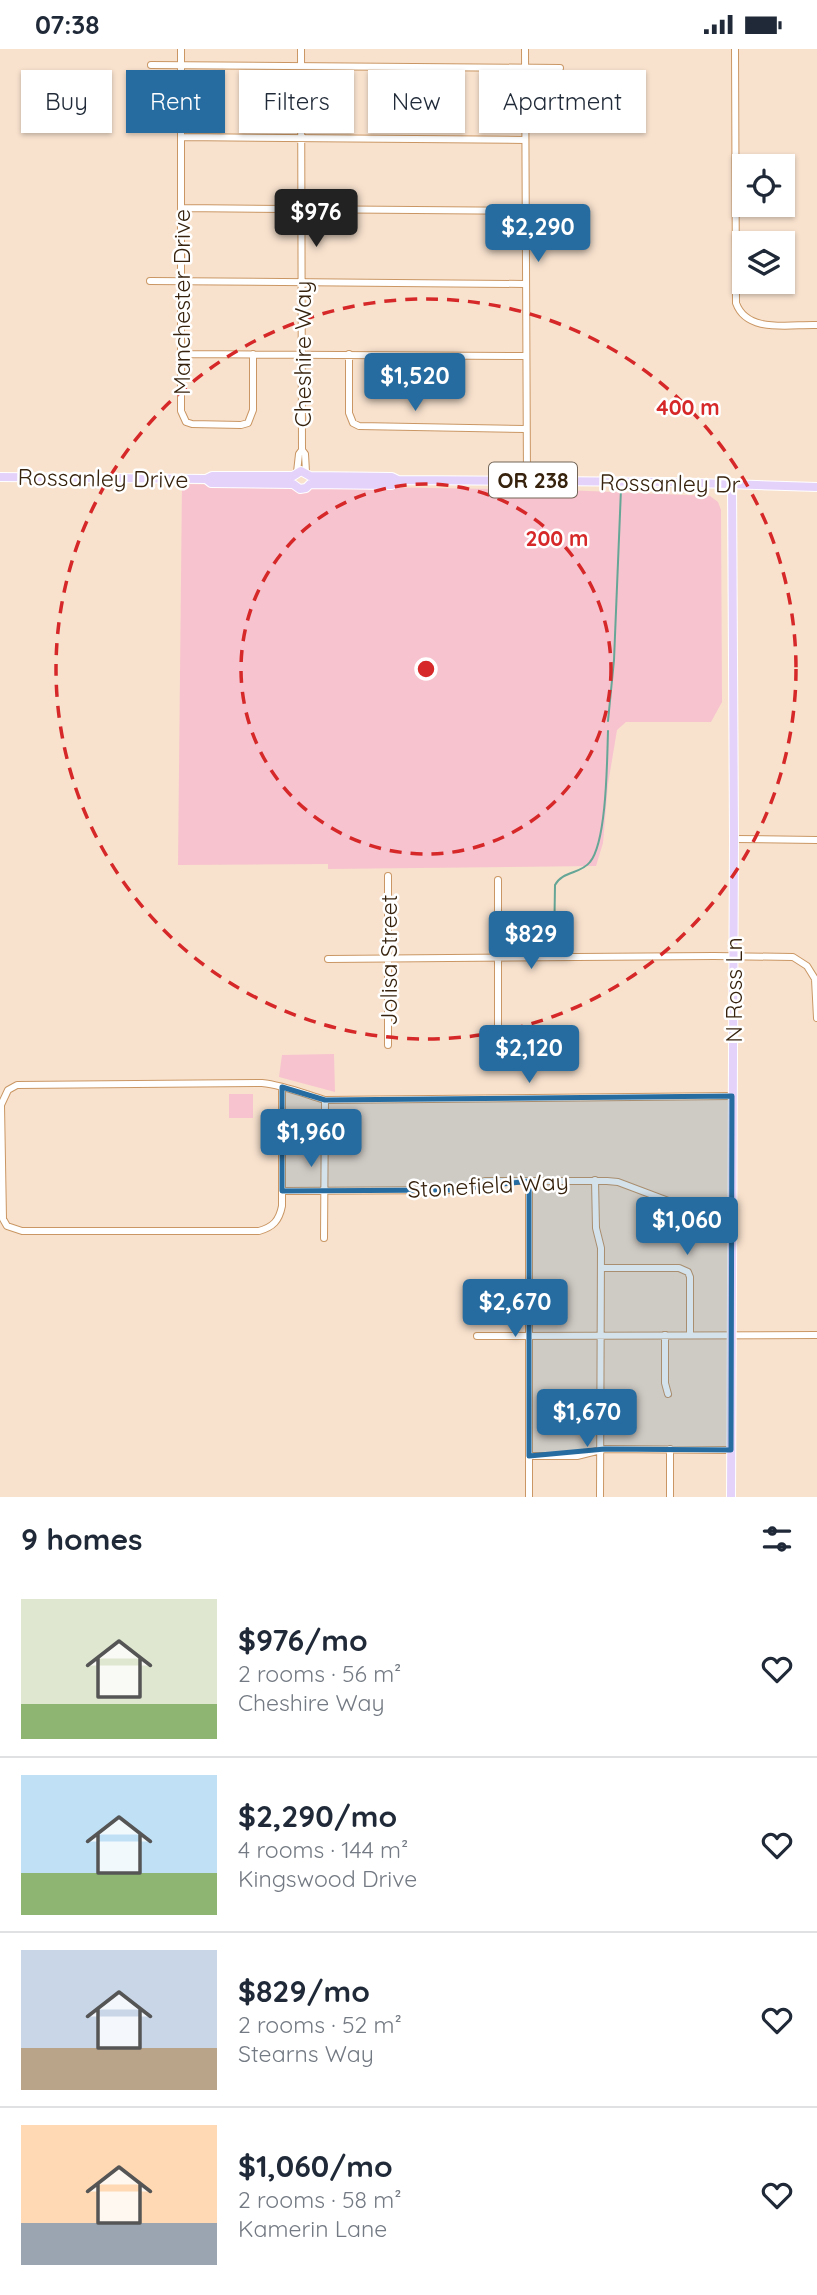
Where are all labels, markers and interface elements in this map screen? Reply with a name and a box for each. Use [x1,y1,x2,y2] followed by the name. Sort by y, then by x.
[35,8,100,41] text: 07:38
[21,70,112,133] chip: Buy
[126,70,225,133] chip: Rent
[239,70,354,133] chip: Filters
[368,70,465,133] chip: New
[479,70,646,133] chip: Apartment
[732,154,795,294] map controls
[732,154,795,217] button: locate
[275,189,357,249] pin: $976
[291,197,341,226] text: $976
[481,205,595,264] pin: $2,290
[167,209,196,395] street label: Manchester Drive
[501,212,575,241] text: $2,290
[732,231,795,294] button: layers
[288,281,317,427] street label: Cheshire Way
[358,353,472,413] pin: $1,520
[380,361,450,390] text: $1,520
[656,394,720,420] text: 400 m
[17,462,189,494] street label: Rossanley Drive
[489,463,577,497] road number: OR 238
[599,467,741,499] street label: Rossanley Dr
[526,525,588,551] text: 200 m
[414,657,438,681] centre of rings
[374,894,403,1026] street label: Jolisa Street
[490,911,572,971] pin: $829
[505,919,557,948] text: $829
[719,937,748,1043] street label: N Ross Ln
[472,1025,586,1085] pin: $2,120
[495,1033,563,1062] text: $2,120
[254,1109,368,1169] pin: $1,960
[277,1117,345,1146] text: $1,960
[407,1166,569,1204] street label: Stonefield Way
[630,1197,744,1257] pin: $1,060
[652,1205,722,1234] text: $1,060
[458,1279,572,1339] pin: $2,670
[479,1287,551,1316] text: $2,670
[530,1389,644,1449] pin: $1,670
[553,1397,621,1426] text: $1,670
[21,1520,143,1558] text: 9 homes
[758,1520,796,1558] icon: filters
[238,1621,368,1659] text: $976/mo
[77,1627,161,1711] icon: home
[758,1650,796,1688] icon: heart
[238,1659,401,1688] text: 2 rooms · 56 m²
[238,1688,385,1717] text: Cheshire Way
[238,1797,397,1835] text: $2,290/mo
[77,1803,161,1887] icon: home
[758,1826,796,1864] icon: heart
[238,1835,408,1864] text: 4 rooms · 144 m²
[238,1864,417,1893] text: Kingswood Drive
[238,1972,370,2010] text: $829/mo
[77,1978,161,2062] icon: home
[758,2001,796,2039] icon: heart
[238,2010,402,2039] text: 2 rooms · 52 m²
[238,2039,374,2068] text: Stearns Way
[238,2147,393,2185] text: $1,060/mo
[77,2153,161,2237] icon: home
[758,2176,796,2214] icon: heart
[238,2185,401,2214] text: 2 rooms · 58 m²
[238,2214,387,2243] text: Kamerin Lane

